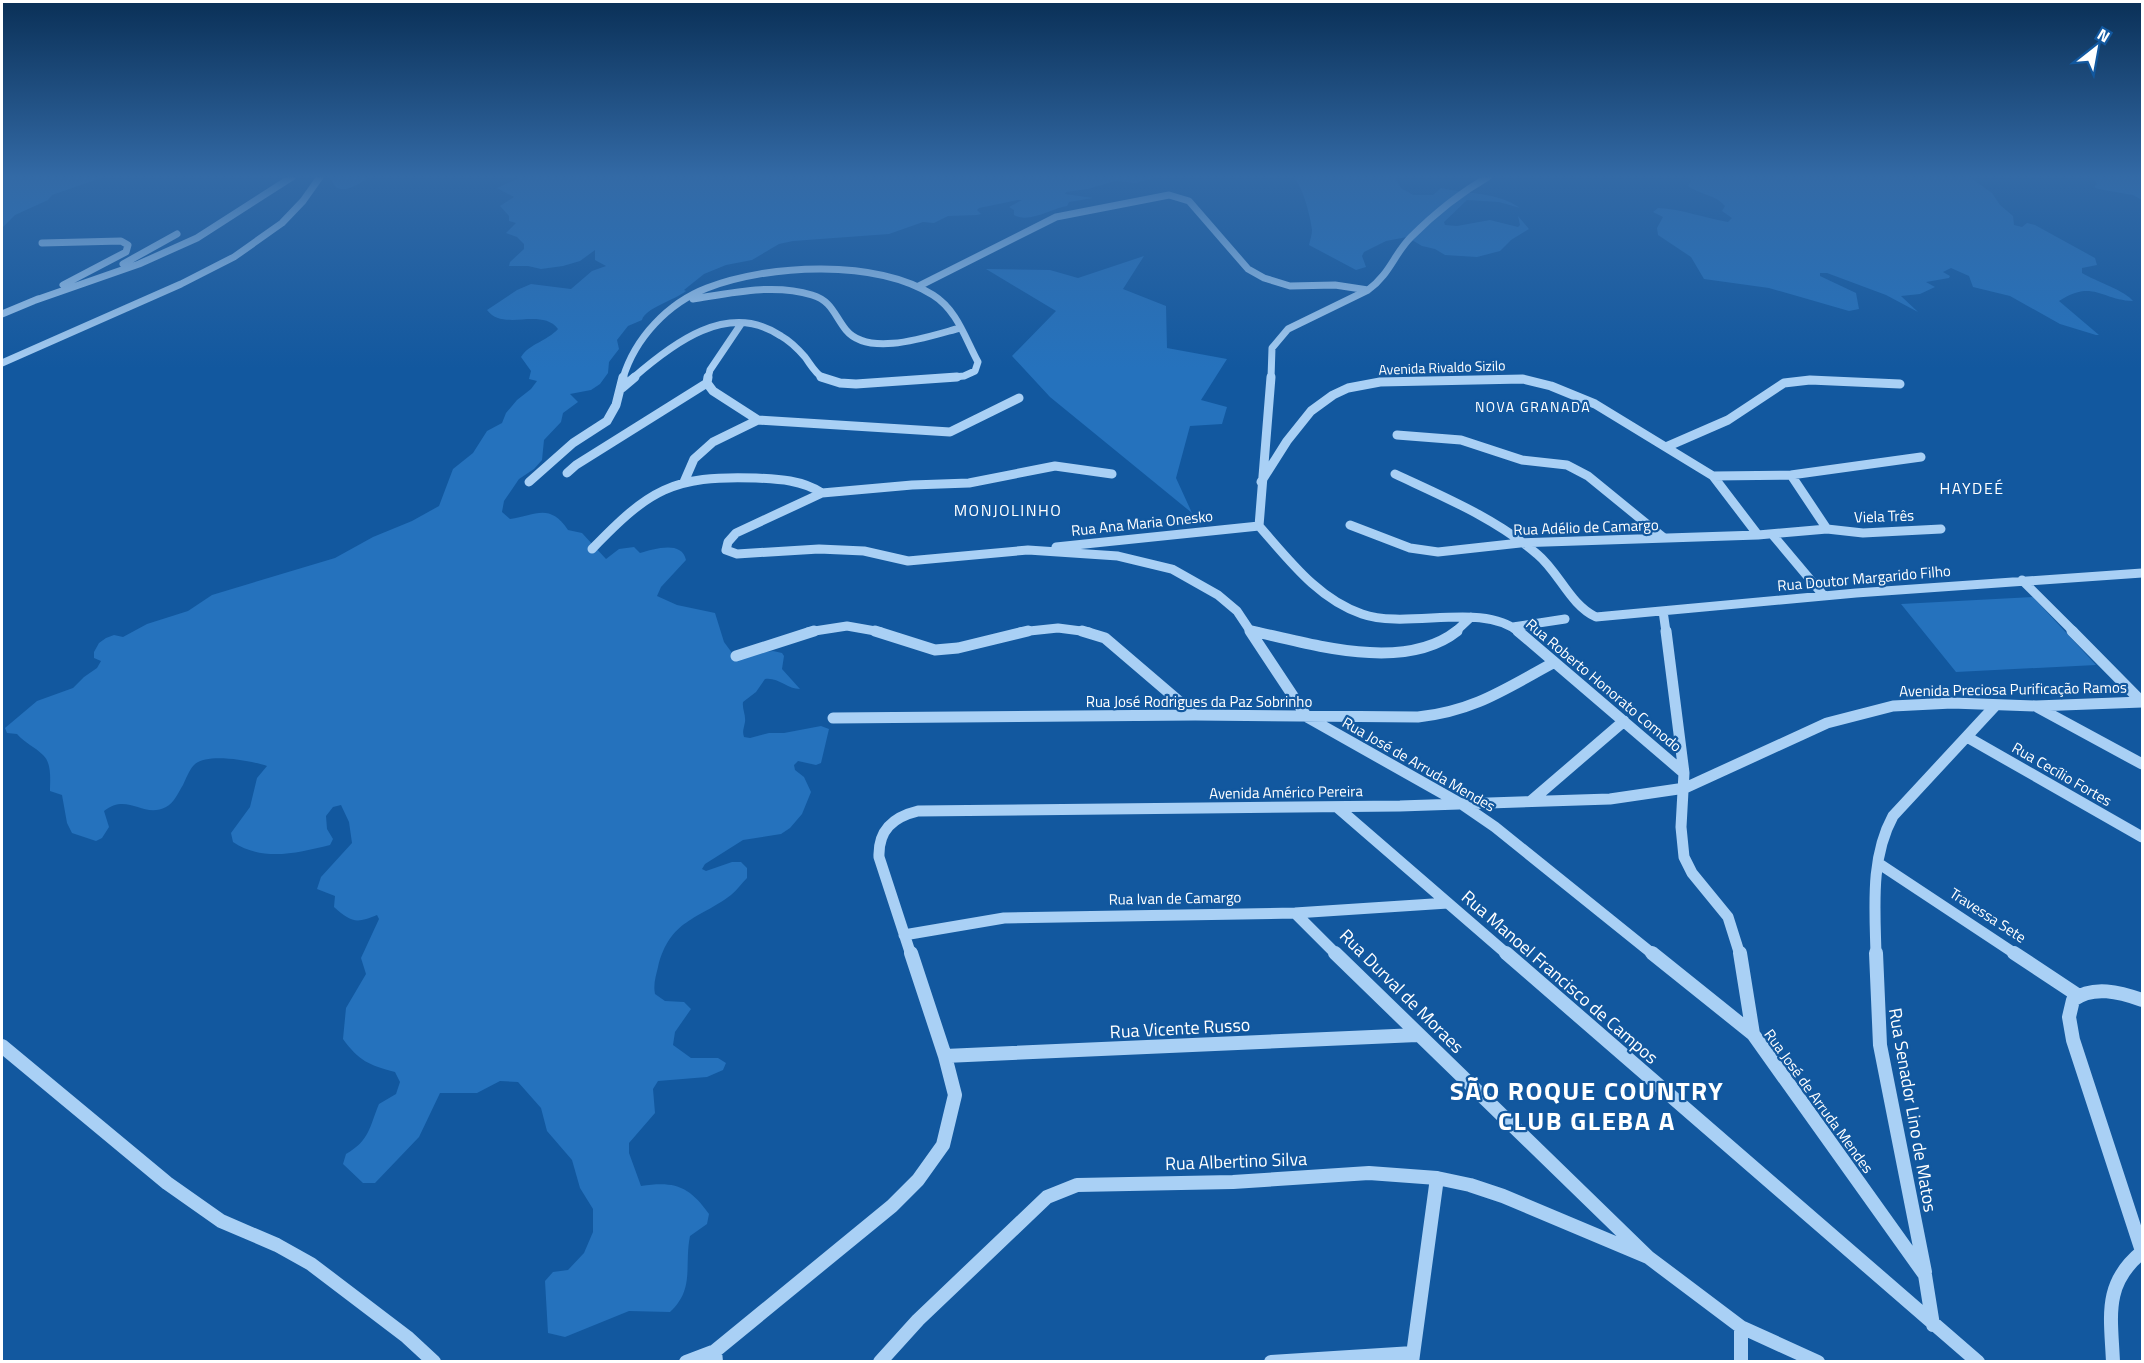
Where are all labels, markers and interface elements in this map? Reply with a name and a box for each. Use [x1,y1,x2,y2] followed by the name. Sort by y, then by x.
[2066,18,2126,78] north arrow
[2093,22,2115,48] text: N
[1378,354,1506,380] street label: Avenida Rivaldo Sizilo
[1475,396,1591,417] district label: NOVA GRANADA
[1939,476,2005,500] district label: HAYDEÉ
[954,498,1062,522] district label: MONJOLINHO
[1854,503,1914,529] street label: Viela Três
[1070,504,1214,542] street label: Rua Ana Maria Onesko
[1513,513,1659,541] street label: Rua Adélio de Camargo
[1776,559,1952,597] street label: Rua Doutor Margarido Filho
[1521,613,1687,757] street label: Rua Roberto Honorato Comodo
[1899,676,2127,702] street label: Avenida Preciosa Purificação Ramos
[1086,690,1312,713] street label: Rua José Rodrigues da Paz Sobrinho
[1338,711,1500,817] street label: Rua José de Arruda Mendes
[2008,736,2116,812] street label: Rua Cecílio Fortes
[1209,779,1363,805] street label: Avenida Américo Pereira
[1945,882,2031,948] street label: Travessa Sete
[1456,884,1664,1070] street label: Rua Manoel Francisco de Campos
[1108,885,1242,911] street label: Rua Ivan de Camargo
[1334,923,1470,1059] street label: Rua Durval de Moraes
[1882,1006,1944,1214] street label: Rua Senador Lino de Matos
[1109,1011,1251,1045] street label: Rua Vicente Russo
[1759,1024,1879,1178] street label: Rua José de Arruda Mendes
[1450,1071,1724,1140] district label: SÃO ROQUE COUNTRY CLUB GLEBA A
[1165,1145,1307,1177] street label: Rua Albertino Silva

